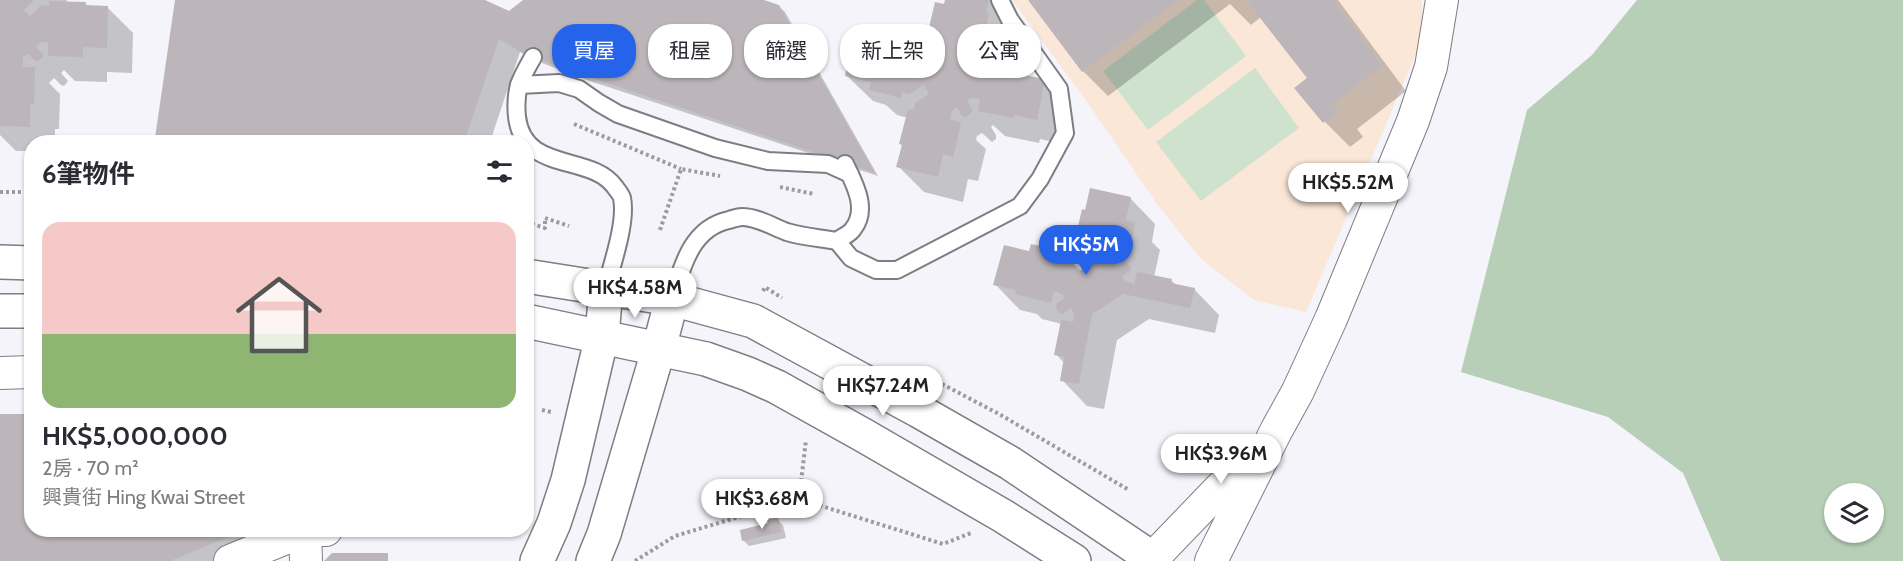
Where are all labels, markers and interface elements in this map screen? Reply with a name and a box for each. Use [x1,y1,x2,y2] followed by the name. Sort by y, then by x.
[552,24,636,78] chip: 買屋
[648,24,732,78] chip: 租屋
[744,24,828,78] chip: 篩選
[840,24,945,78] chip: 新上架
[957,24,1041,78] chip: 公寓
[483,155,516,188] icon: filters
[42,158,135,190] text: 6筆物件
[1286,163,1410,214] pin: HK$5.52M
[1302,170,1394,194] text: HK$5.52M
[1044,225,1128,276] pin: HK$5M
[1053,232,1119,256] text: HK$5M
[225,261,333,369] icon: home
[573,268,697,319] pin: HK$4.58M
[587,275,683,299] text: HK$4.58M
[821,366,945,417] pin: HK$7.24M
[837,373,929,397] text: HK$7.24M
[42,420,228,452] text: HK$5,000,000
[1159,434,1283,485] pin: HK$3.96M
[1175,441,1267,465] text: HK$3.96M
[42,456,139,480] text: 2房 · 70 m²
[700,479,824,530] pin: HK$3.68M
[1824,483,1884,543] map controls
[1824,483,1884,543] button: layers
[42,485,245,509] text: 興貴街 Hing Kwai Street
[715,486,809,510] text: HK$3.68M

